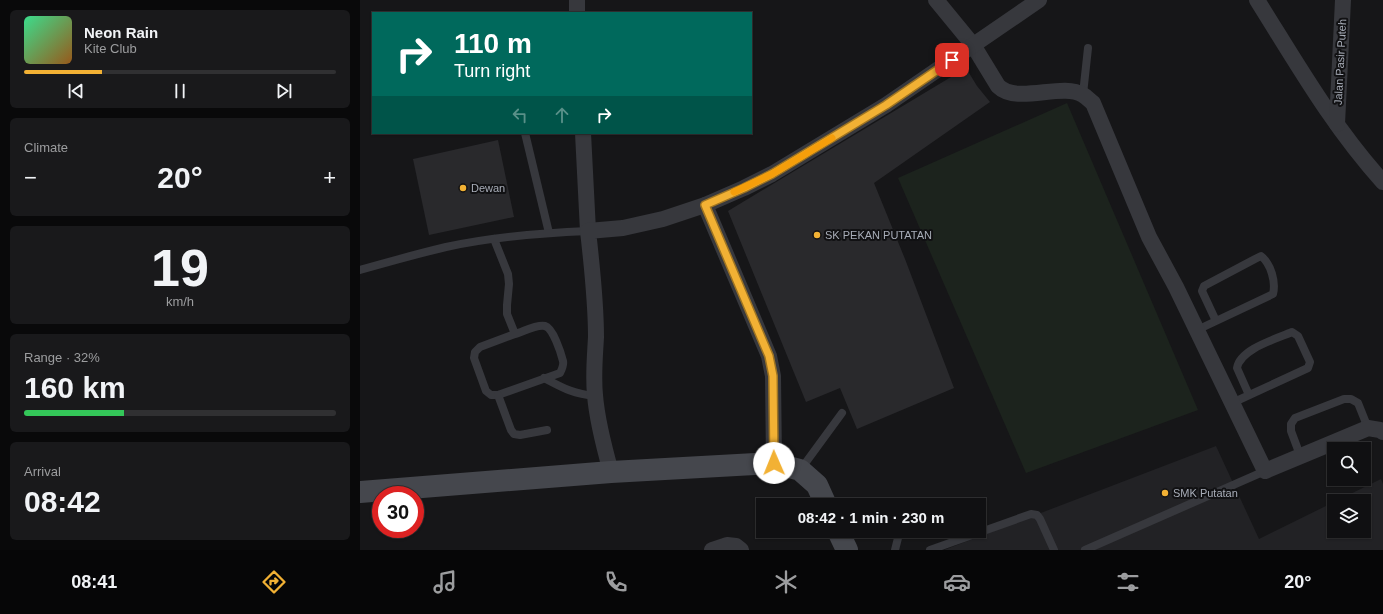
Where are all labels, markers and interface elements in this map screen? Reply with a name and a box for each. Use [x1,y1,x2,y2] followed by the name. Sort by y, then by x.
[1332,19,1348,105] street label: Jalan Pasir Puteh
[84,24,158,41] text: Neon Rain
[388,28,440,80] icon: right
[454,28,532,59] text: 110 m
[84,41,137,56] text: Kite Club
[935,43,969,77] pin
[941,49,963,71] icon: arrive
[454,61,530,81] text: Turn right
[65,80,87,102] icon: previous
[169,80,191,102] icon: pause
[273,80,295,102] icon: next
[509,104,531,126] icon: left
[551,104,573,126] icon: ahead
[593,104,615,126] icon: right
[24,140,68,155] text: Climate
[157,161,203,194] text: 20°
[24,165,37,190] text: −
[323,165,336,190] text: +
[471,182,505,194] place label: Dewan
[458,183,468,193] marker: Dewan
[825,229,932,241] place label: SK PEKAN PUTATAN
[812,230,822,240] marker: SK PEKAN PUTATAN
[151,239,209,297] text: 19
[166,294,194,309] text: km/h
[24,350,100,365] text: Range · 32%
[24,371,126,404] text: 160 km
[753,442,795,484] position arrow
[1327,442,1371,538] map controls
[1327,442,1371,486] button: search
[24,464,61,479] text: Arrival
[24,485,101,518] text: 08:42
[372,486,424,538] speed limit sign: 30
[1173,487,1238,499] place label: SMK Putatan
[1160,488,1170,498] marker: SMK Putatan
[1327,494,1371,538] button: layers
[798,509,944,526] text: 08:42 · 1 min · 230 m
[260,568,288,596] icon: directions
[431,568,459,596] icon: music
[602,568,630,596] icon: phone
[772,568,800,596] icon: climate
[943,568,971,596] icon: car
[1114,568,1142,596] icon: filters
[71,572,117,592] text: 08:41
[1284,572,1312,592] text: 20°

